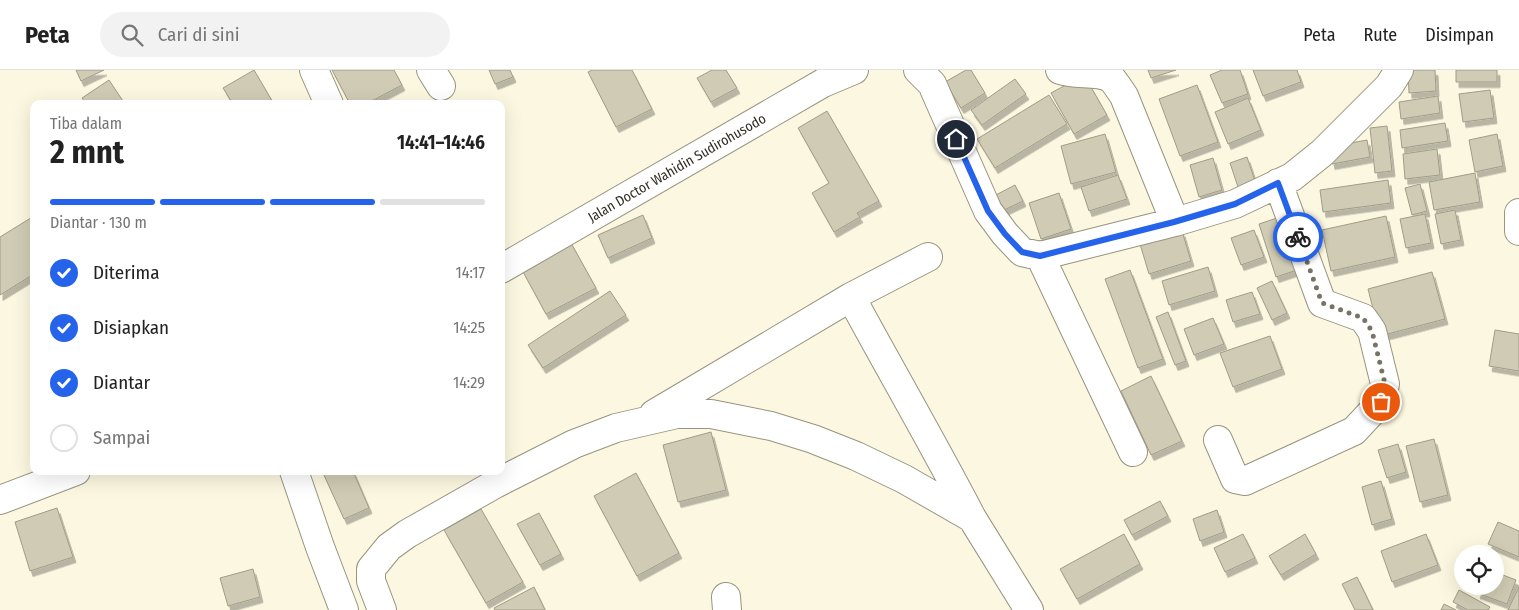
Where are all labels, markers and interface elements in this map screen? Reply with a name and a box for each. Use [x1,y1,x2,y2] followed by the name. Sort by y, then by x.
[100,12,450,57] search box
[25,21,70,49] text: Peta
[118,21,146,49] icon: search
[158,23,239,46] text: Cari di sini
[1303,24,1335,46] text: Peta
[1363,24,1397,46] text: Rute
[1425,24,1494,46] text: Disimpan
[585,110,769,226] street label: Jalan Doctor Wahidin Sudirohusodo
[50,114,122,133] text: Tiba dalam
[935,118,977,160] pin
[942,125,970,153] icon: home
[397,131,485,154] text: 14:41–14:46
[50,133,124,171] text: 2 mnt
[1273,212,1323,262] courier
[50,213,147,232] text: Diantar · 130 m
[1284,223,1312,251] icon: bike
[50,259,78,287] icon: check
[93,261,159,284] text: Diterima
[456,263,485,282] text: 14:17
[50,314,78,342] icon: check
[93,316,169,339] text: Disiapkan
[453,318,485,337] text: 14:25
[50,369,78,397] icon: check
[93,371,150,394] text: Diantar
[453,373,485,392] text: 14:29
[1360,381,1402,423] pin
[1367,388,1395,416] icon: bag
[93,426,150,449] text: Sampai
[1454,545,1504,595] map controls
[1454,545,1504,595] button: locate

